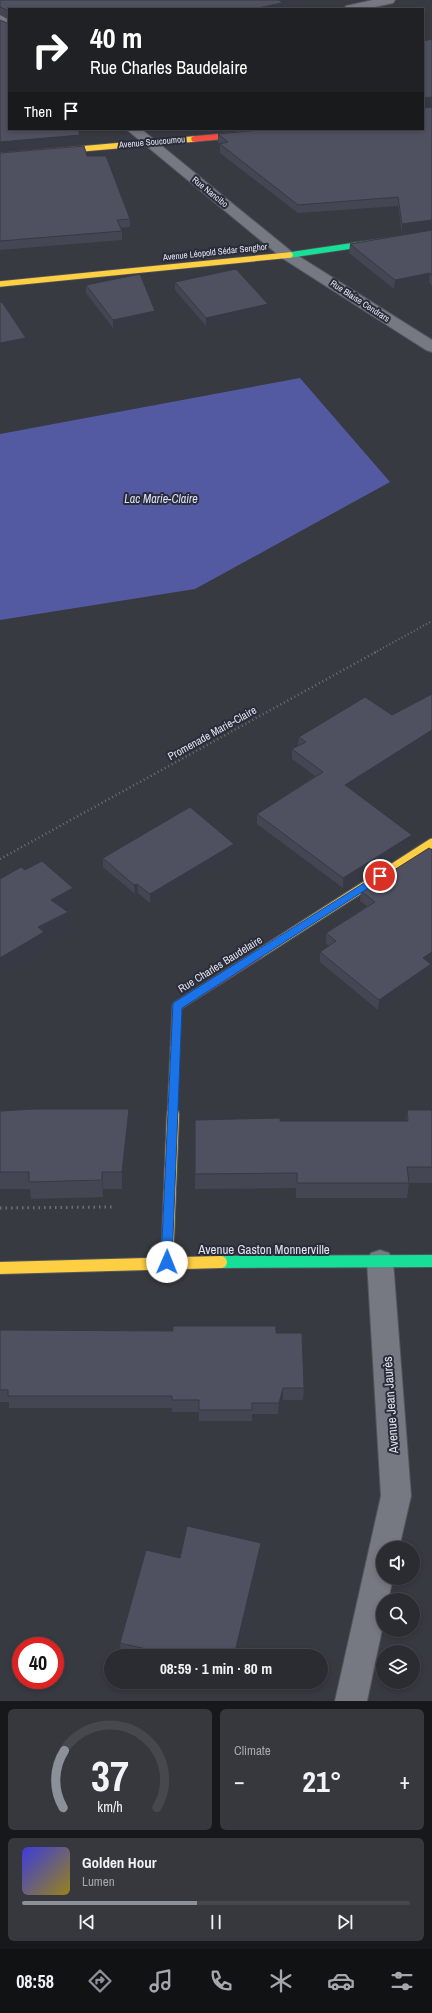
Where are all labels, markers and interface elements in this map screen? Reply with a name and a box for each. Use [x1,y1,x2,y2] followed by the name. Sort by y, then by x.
[90,19,142,57] text: 40 m
[24,24,76,76] icon: right
[90,55,248,80] text: Rue Charles Baudelaire
[60,100,82,122] icon: arrive
[24,101,52,122] text: Then
[117,133,186,151] street label: Avenue Soucoumou
[189,174,231,210] street label: Rue Nancibo
[161,240,268,264] street label: Avenue Léopold Sédar Senghor
[328,277,392,325] street label: Rue Blaise Cendrars
[124,491,198,507] water label: Lac Marie-Claire
[165,703,259,763] street label: Promenade Marie-Claire
[363,859,397,893] pin
[369,865,391,887] icon: arrive
[175,933,265,995] street label: Rue Charles Baudelaire
[146,1241,188,1283] position arrow
[197,1241,330,1258] street label: Avenue Gaston Monnerville
[379,1356,402,1455] street label: Avenue Jean Jaurès
[376,1541,420,1689] map controls
[376,1541,420,1585] button: sound
[376,1593,420,1637] button: search
[12,1637,64,1689] speed limit sign: 40
[376,1645,420,1689] button: layers
[160,1658,272,1679] text: 08:59 · 1 min · 80 m
[234,1742,271,1759] text: Climate
[91,1747,129,1803] text: 37
[302,1761,342,1801] text: 21°
[234,1766,245,1796] text: −
[399,1766,410,1796] text: +
[97,1796,123,1815] text: km/h
[82,1852,157,1873] text: Golden Hour
[82,1873,115,1890] text: Lumen
[76,1911,98,1933] icon: previous
[205,1911,227,1933] icon: pause
[334,1911,356,1933] icon: next
[86,1967,114,1995] icon: directions
[147,1967,175,1995] icon: music
[207,1967,235,1995] icon: phone
[267,1967,295,1995] icon: climate
[327,1967,355,1995] icon: car
[388,1967,416,1995] icon: filters
[16,1969,54,1994] text: 08:58

